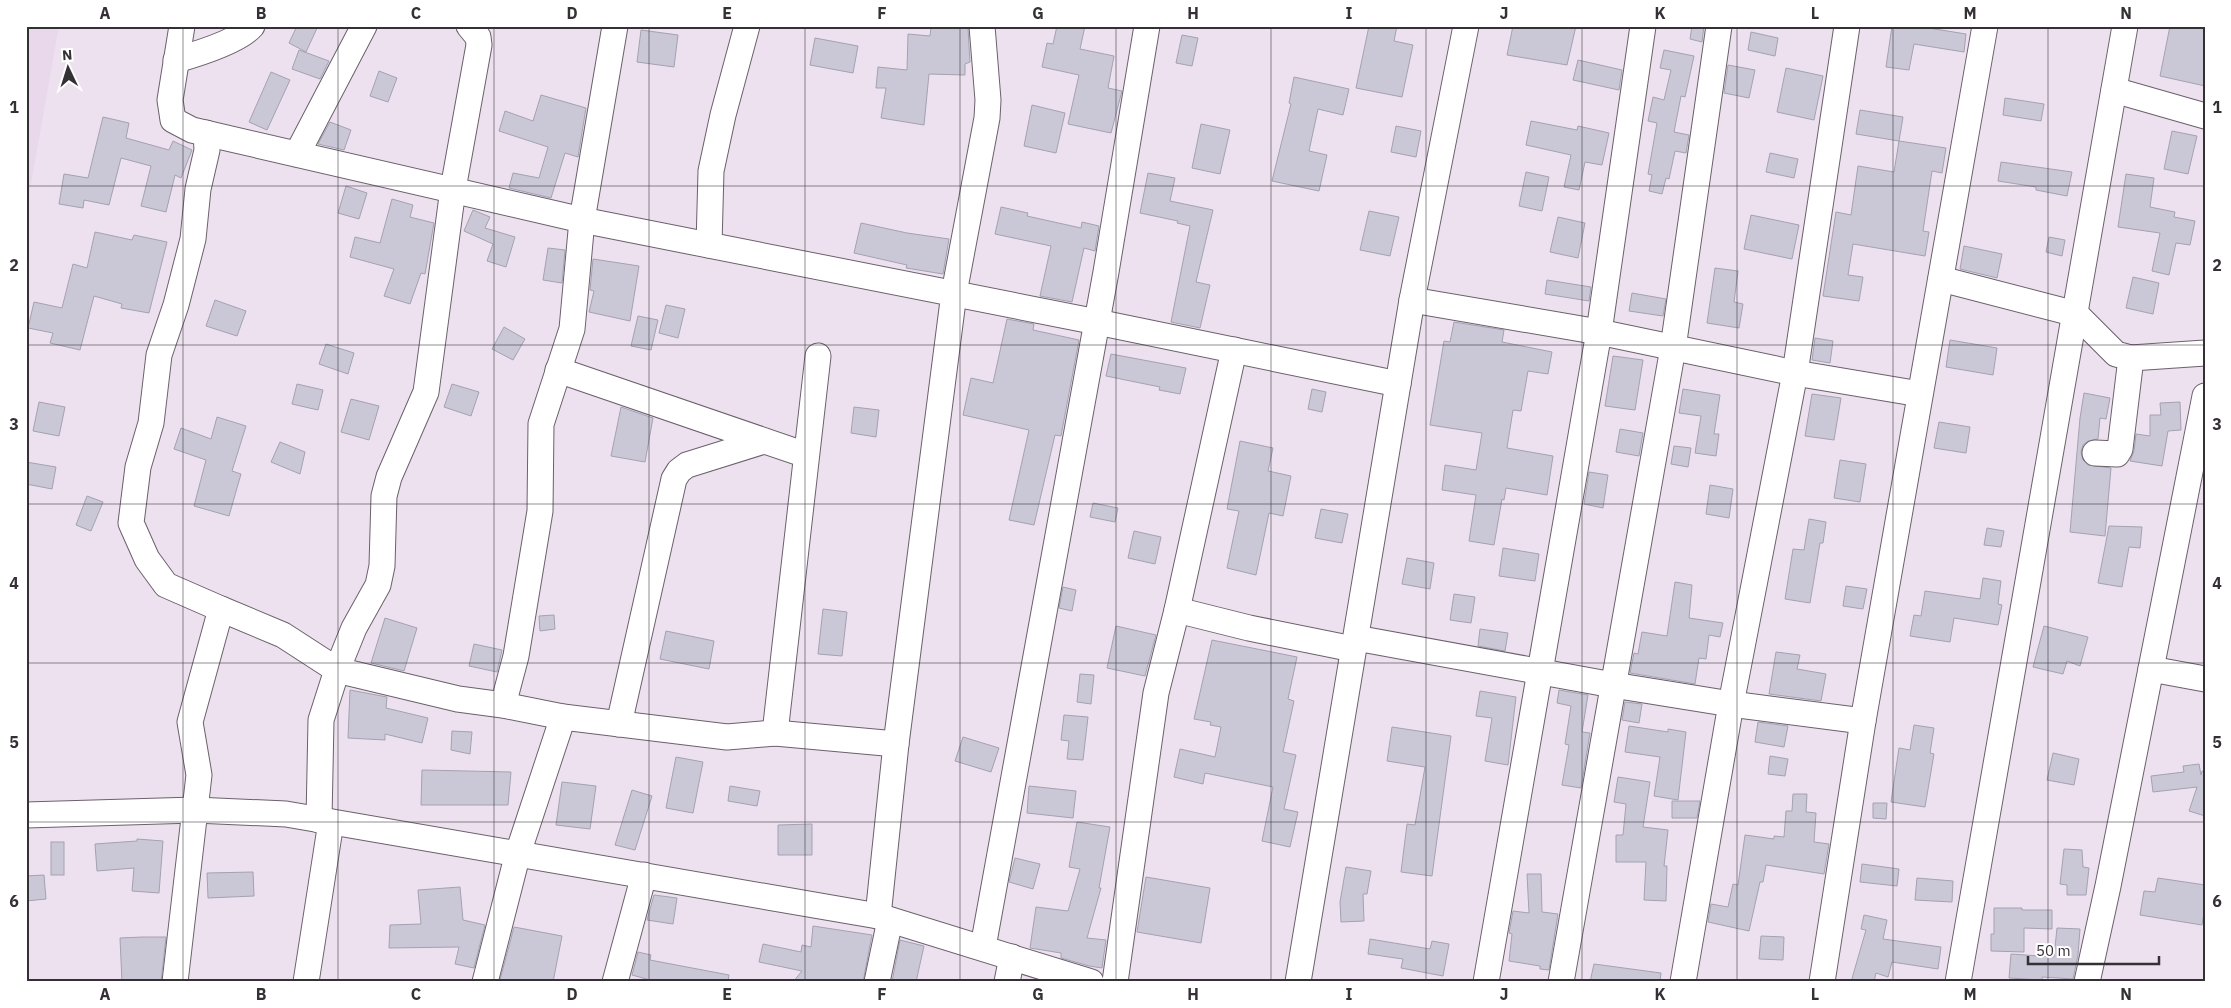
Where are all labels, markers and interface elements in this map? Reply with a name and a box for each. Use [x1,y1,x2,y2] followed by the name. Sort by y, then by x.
[100,3,111,23] text: A
[256,3,267,23] text: B
[411,3,421,23] text: C
[566,3,578,23] text: D
[722,3,732,23] text: E
[877,3,887,23] text: F
[1032,3,1044,23] text: G
[1187,3,1199,23] text: H
[1346,3,1353,23] text: I
[1500,3,1508,23] text: J
[1654,3,1666,23] text: K
[1811,3,1819,23] text: L
[1963,3,1977,23] text: M
[2120,3,2132,23] text: N
[42,42,92,92] north arrow
[61,46,73,64] text: N
[9,97,19,117] text: 1
[2212,97,2222,117] text: 1
[9,255,19,275] text: 2
[2212,255,2222,275] text: 2
[9,414,19,434] text: 3
[2212,414,2222,434] text: 3
[9,573,19,593] text: 4
[2212,573,2222,593] text: 4
[9,732,19,752] text: 5
[2212,732,2222,752] text: 5
[9,891,19,911] text: 6
[2212,891,2222,911] text: 6
[2028,933,2160,965] scale bar
[2036,941,2071,960] text: 50 m
[100,984,111,1004] text: A
[256,984,267,1004] text: B
[411,984,421,1004] text: C
[566,984,578,1004] text: D
[722,984,732,1004] text: E
[877,984,887,1004] text: F
[1032,984,1044,1004] text: G
[1187,984,1199,1004] text: H
[1346,984,1353,1004] text: I
[1500,984,1508,1004] text: J
[1654,984,1666,1004] text: K
[1811,984,1819,1004] text: L
[1963,984,1977,1004] text: M
[2120,984,2132,1004] text: N

